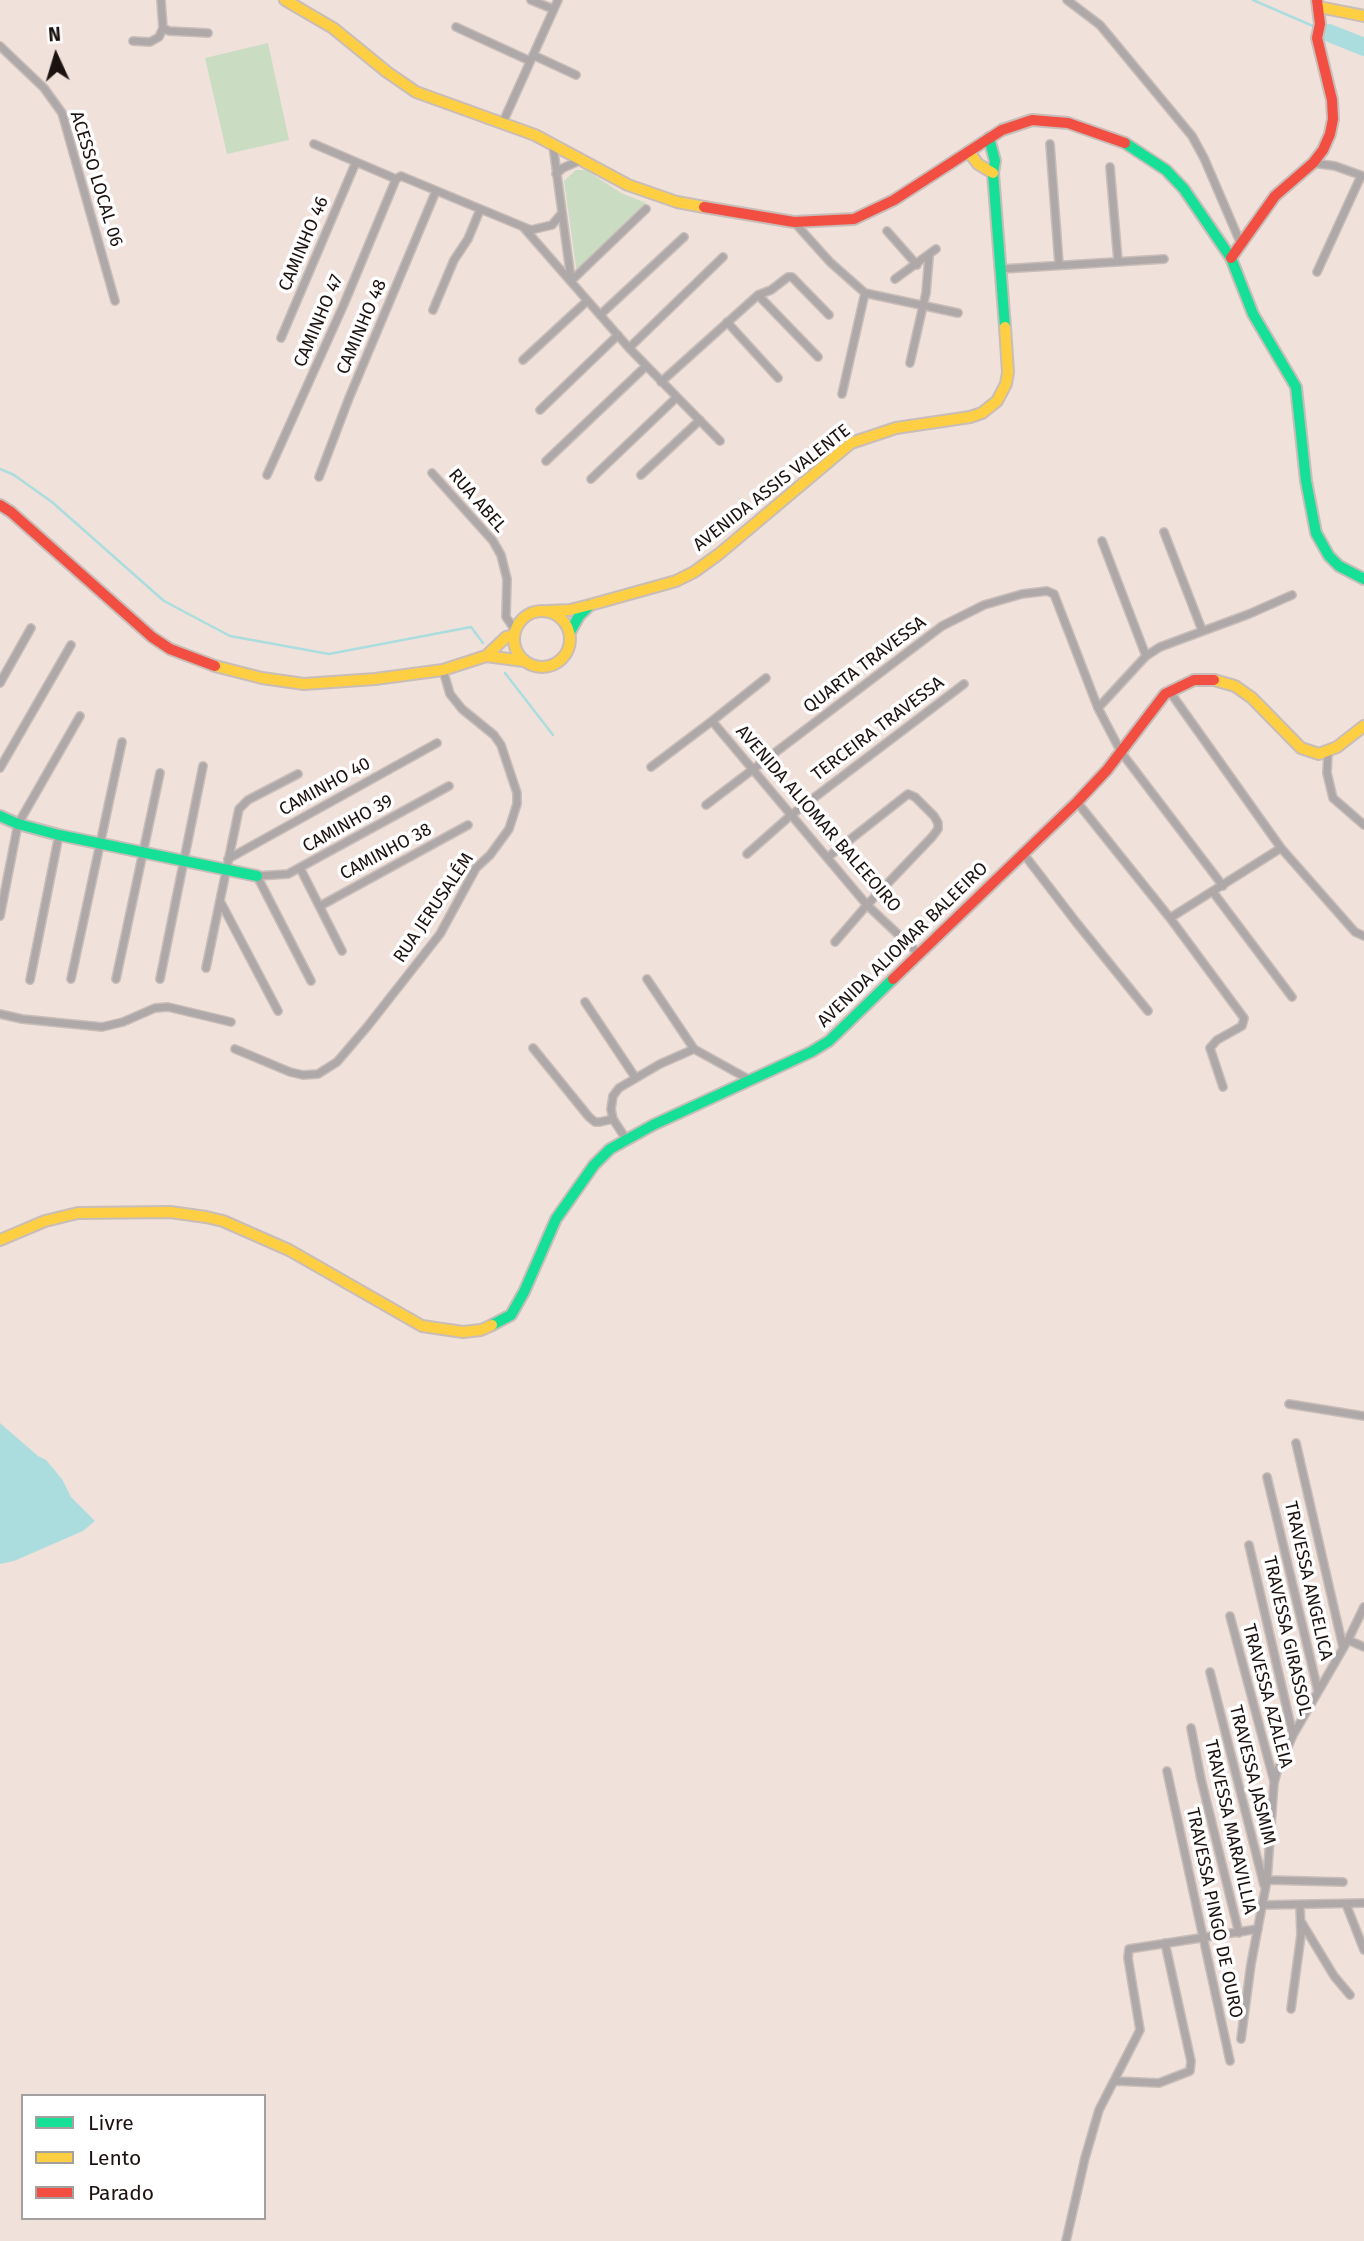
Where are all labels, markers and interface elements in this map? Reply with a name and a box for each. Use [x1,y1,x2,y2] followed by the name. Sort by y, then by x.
[21,21,91,91] north arrow
[47,23,62,46] text: N
[65,109,127,249] street label: ACESSO LOCAL 06
[274,193,334,295] street label: CAMINHO 46
[290,271,348,371] street label: CAMINHO 47
[332,276,392,378] street label: CAMINHO 48
[689,420,855,556] street label: AVENIDA ASSIS VALENTE
[443,465,511,537] street label: RUA ABEL
[799,612,931,718] street label: QUARTA TRAVESSA
[808,672,948,786] street label: TERCEIRA TRAVESSA
[731,721,905,917] street label: AVENIDA ALIOMAR BALEEOIRO
[276,753,374,821] street label: CAMINHO 40
[299,790,397,858] street label: CAMINHO 39
[337,819,435,885] street label: CAMINHO 38
[389,849,479,967] street label: RUA JERUSALÉM
[813,858,993,1032] street label: AVENIDA ALIOMAR BALEEIRO
[1279,1499,1337,1663] street label: TRAVESSA ANGELICA
[1258,1554,1316,1718] street label: TRAVESSA GIRASSOL
[1237,1622,1297,1770] street label: TRAVESSA AZALEIA
[1224,1703,1280,1847] street label: TRAVESSA JASMIM
[1199,1738,1261,1916] street label: TRAVESSA MARAVILLIA
[1181,1806,1247,2020] street label: TRAVESSA PINGO DE OURO
[21,2094,266,2220] legend
[88,2110,134,2136] text: Livre
[88,2145,141,2171] text: Lento
[88,2180,154,2206] text: Parado

